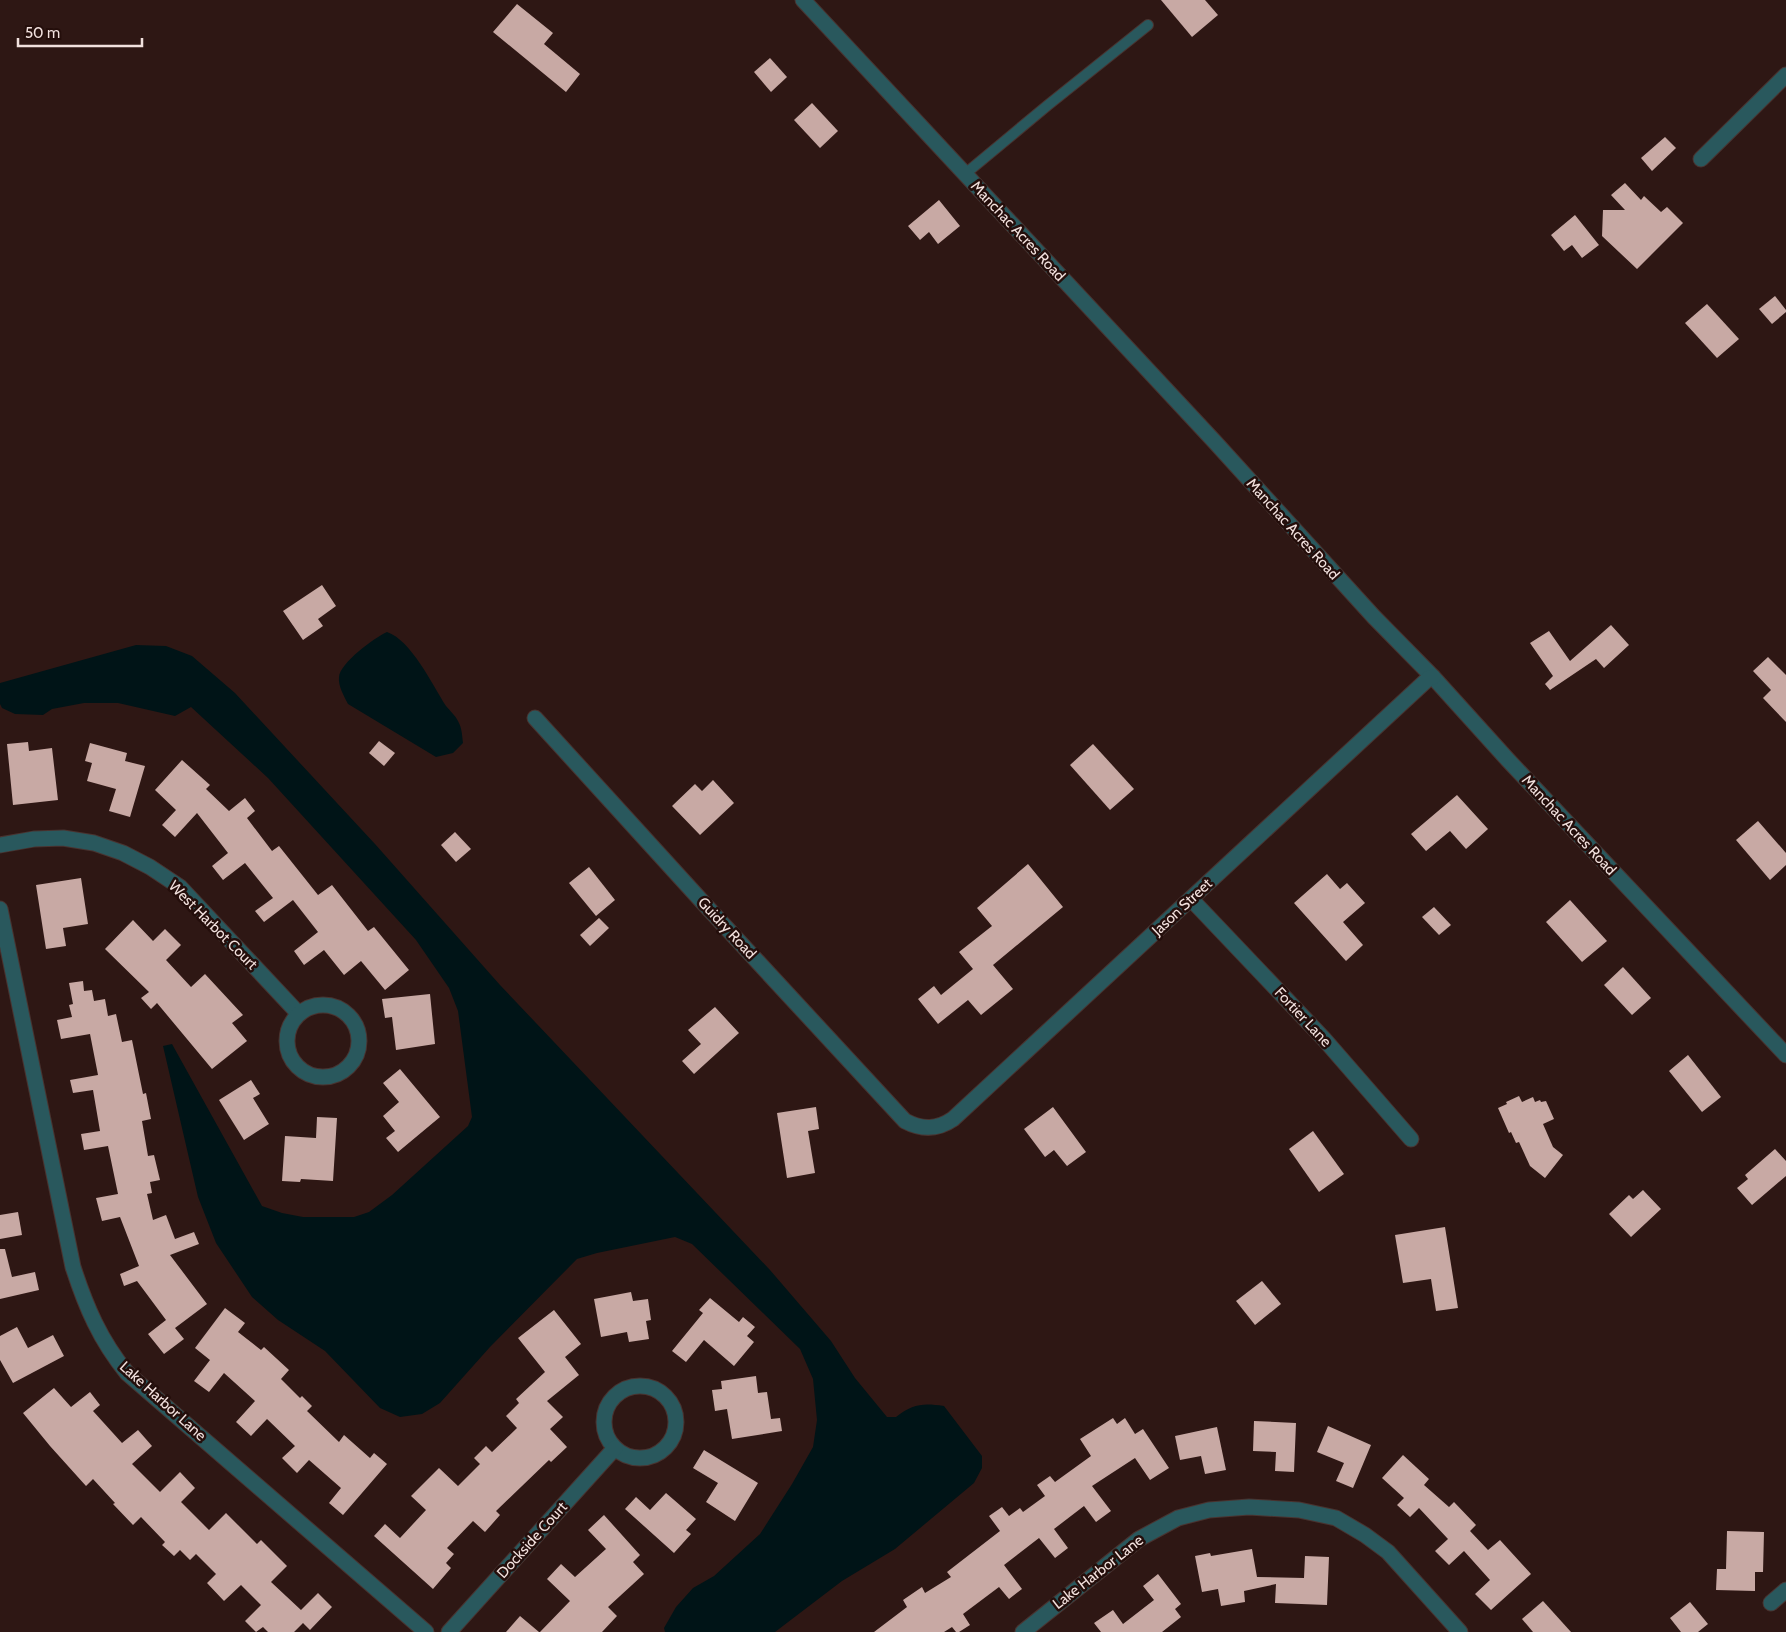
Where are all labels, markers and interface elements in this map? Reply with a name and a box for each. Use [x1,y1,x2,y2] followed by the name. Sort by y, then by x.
[18,15,141,47] scale bar
[25,24,60,42] text: 50 m
[967,177,1069,285] street label: Manchac Acres Road
[1243,475,1343,583] street label: Manchac Acres Road
[1518,771,1620,879] street label: Manchac Acres Road
[1147,875,1216,940] street label: Jason Street
[165,877,261,973] street label: West Harbot Court
[694,893,760,963] street label: Guidry Road
[1271,983,1335,1051] street label: Fortier Lane
[116,1358,210,1445] street label: Lake Harbor Lane
[493,1498,571,1582] street label: Dockside Court
[1049,1531,1147,1613] street label: Lake Harbor Lane

